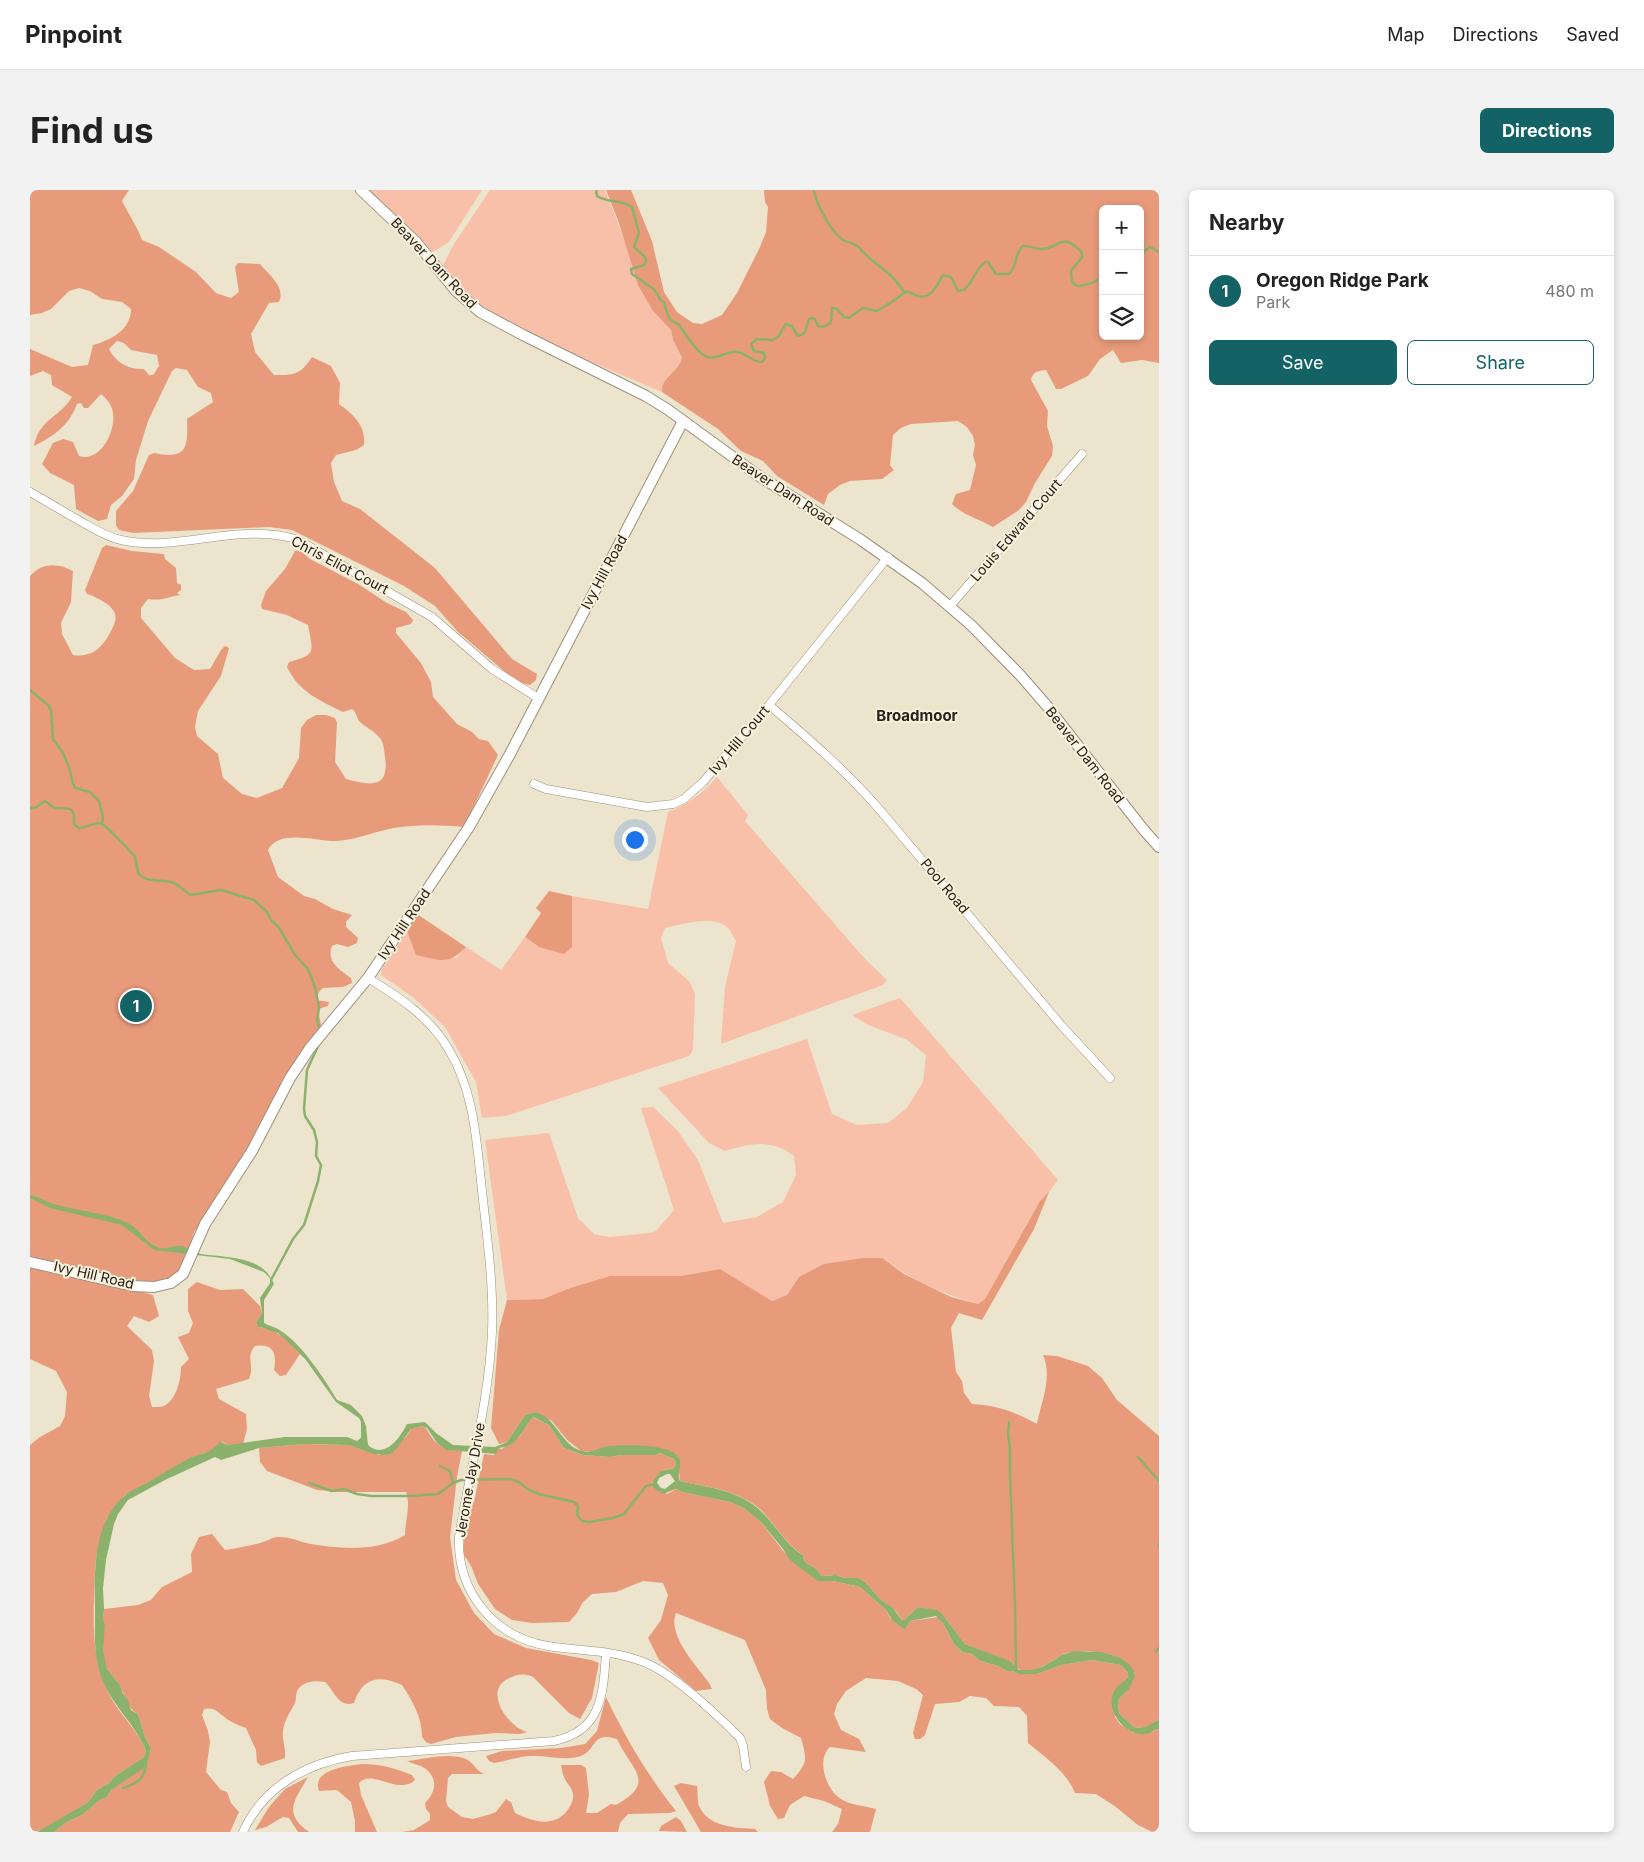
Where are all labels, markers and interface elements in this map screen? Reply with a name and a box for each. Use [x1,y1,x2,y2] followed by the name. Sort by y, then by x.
[25,20,122,49] text: Pinpoint
[1387,24,1425,45] text: Map
[1453,24,1538,45] text: Directions
[1566,24,1619,45] text: Saved
[1480,108,1614,153] button: Directions
[30,109,154,151] text: Find us
[1099,205,1144,340] map controls
[1099,205,1144,250] button: +
[1209,210,1284,235] text: Nearby
[388,214,481,312] street label: Beaver Dam Road
[1099,250,1144,295] button: −
[1256,269,1429,292] text: Oregon Ridge Park
[1222,281,1228,301] text: 1
[1545,281,1594,301] text: 480 m
[1256,292,1290,312] text: Park
[1099,295,1144,340] button: layers
[1209,340,1397,385] button: Save
[1407,340,1594,385] button: Share
[729,450,837,529] street label: Beaver Dam Road
[967,475,1065,584] street label: Louis Edward Court
[289,532,392,598] street label: Chris Eliot Court
[577,532,630,612] street label: Ivy Hill Road
[705,701,773,778] street label: Ivy Hill Court
[1042,703,1128,806] street label: Beaver Dam Road
[876,706,958,725] district label: Broadmoor
[622,827,648,853] your location
[917,855,973,917] street label: Pool Road
[374,885,434,962] street label: Ivy Hill Road
[120,987,152,1025] pin: 1
[52,1257,136,1292] street label: Ivy Hill Road
[451,1421,488,1539] street label: Jerome Jay Drive

